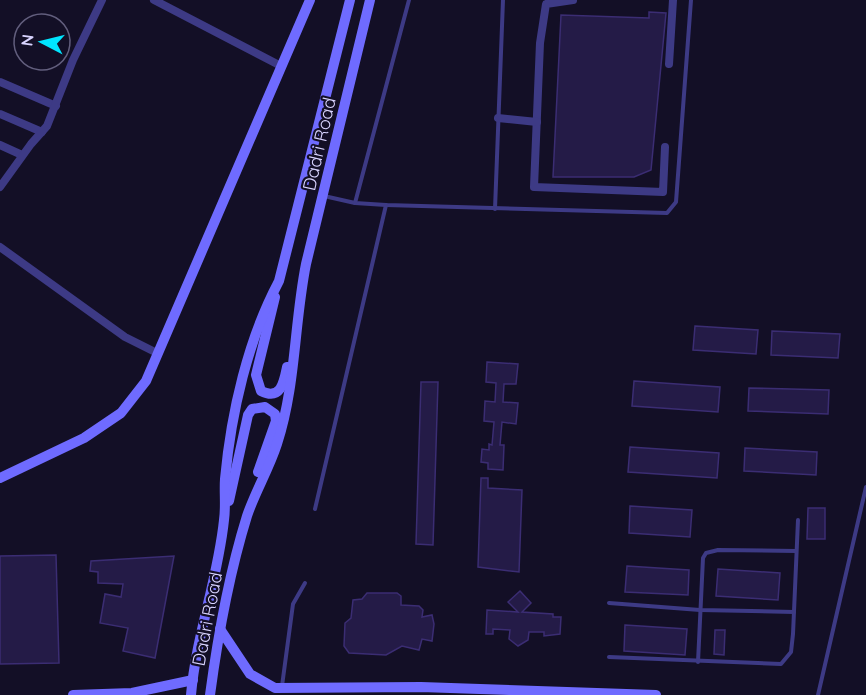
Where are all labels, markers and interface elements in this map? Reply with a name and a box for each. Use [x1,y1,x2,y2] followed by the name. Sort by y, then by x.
[12,12,72,72] north arrow
[16,33,38,47] text: N
[297,95,341,193] street label: Dadri Road
[187,570,227,668] street label: Dadri Road

